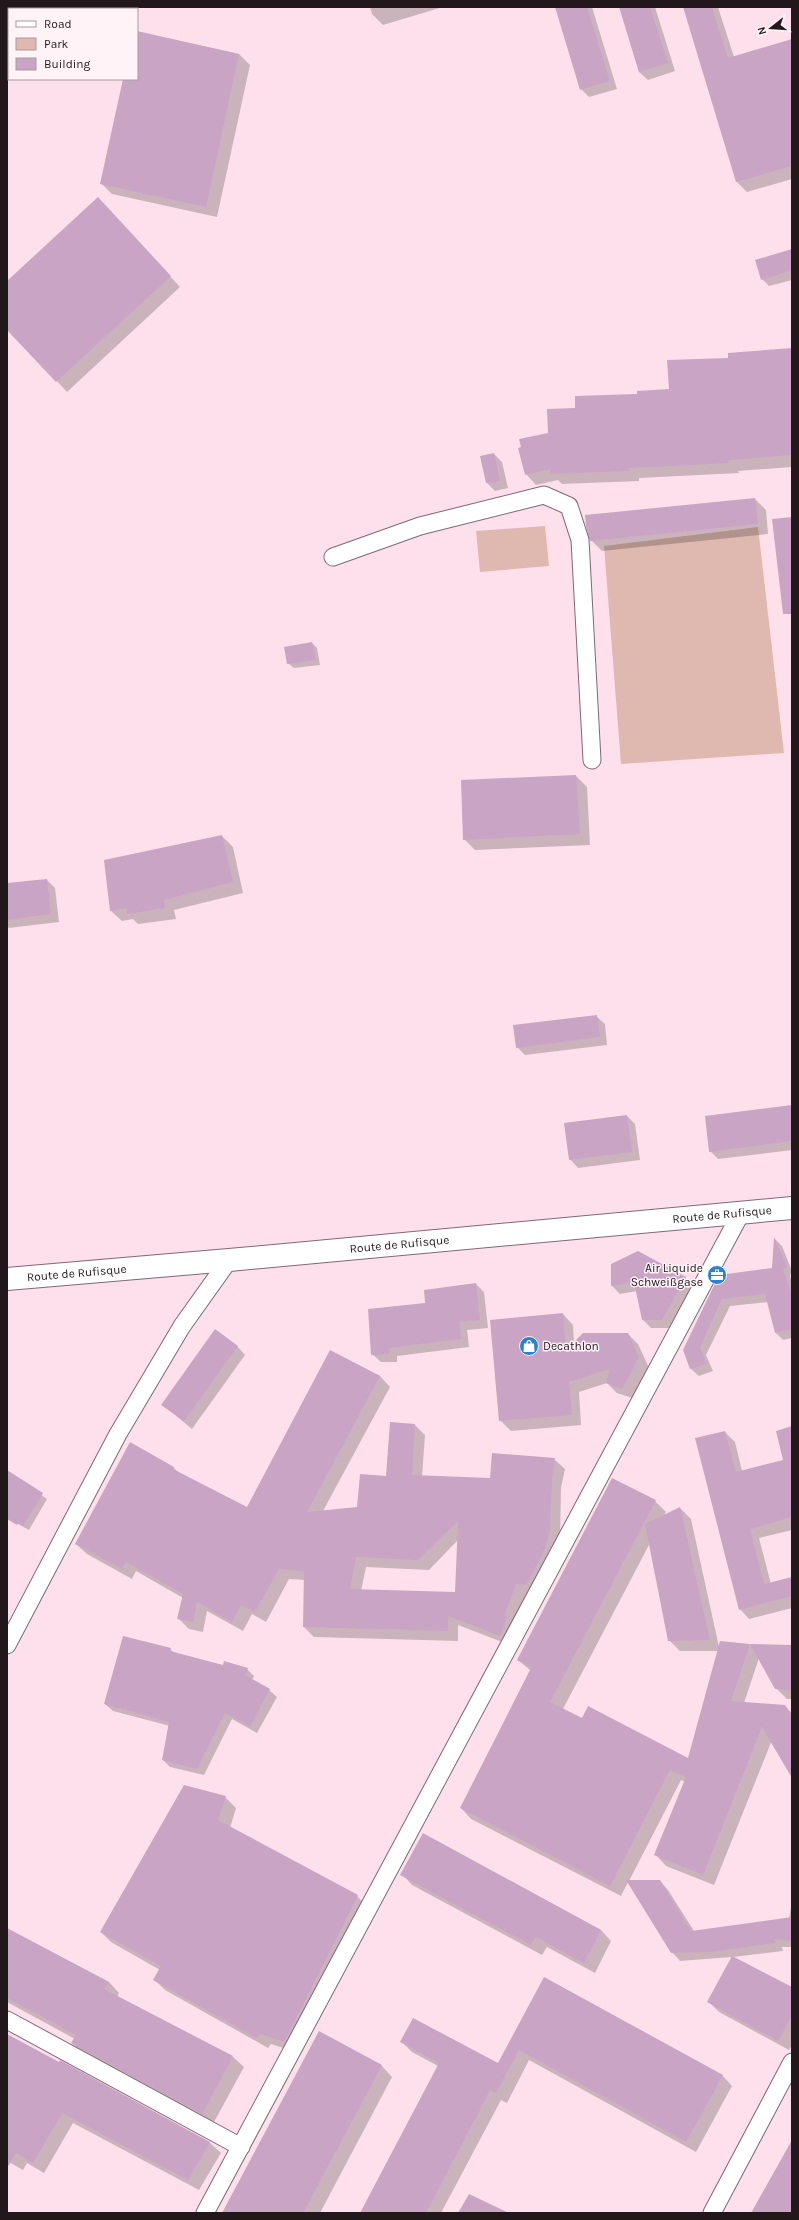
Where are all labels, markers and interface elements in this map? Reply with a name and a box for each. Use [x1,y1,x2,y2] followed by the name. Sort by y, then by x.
[8,8,138,80] legend
[751,8,791,48] north arrow
[44,17,72,31] text: Road
[755,25,769,36] text: N
[44,37,69,51] text: Park
[44,57,91,71] text: Building
[672,1203,773,1226] street label: Route de Rufisque
[349,1233,450,1256] street label: Route de Rufisque
[631,1261,703,1289] place label: Air Liquide Schweißgase
[26,1262,127,1284] street label: Route de Rufisque
[706,1264,728,1286] office icon: Air Liquide Schweißgase
[518,1335,540,1357] shop icon: Decathlon
[543,1339,599,1353] place label: Decathlon

